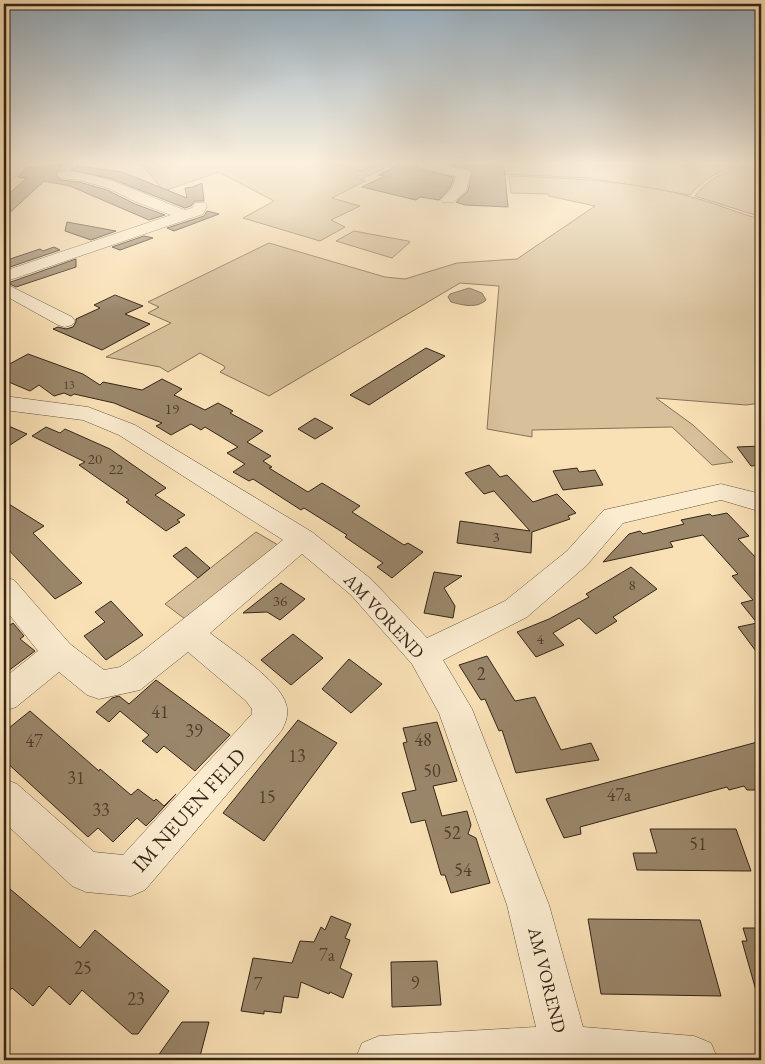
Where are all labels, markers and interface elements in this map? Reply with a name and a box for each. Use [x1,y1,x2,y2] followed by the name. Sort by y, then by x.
[63,377,75,393] house number: 13
[165,399,179,418] house number: 19
[88,449,102,468] house number: 20
[109,459,124,478] house number: 22
[492,527,500,546] house number: 3
[338,567,430,663] street label: AM VOREND
[628,575,636,594] house number: 8
[273,591,287,610] house number: 36
[536,629,544,648] house number: 4
[477,662,486,685] house number: 2
[151,700,169,723] house number: 41
[185,719,203,742] house number: 39
[414,728,432,751] house number: 48
[25,729,43,752] house number: 47
[126,742,251,877] street label: IM NEUEN FELD
[288,744,306,767] house number: 13
[423,759,441,782] house number: 50
[67,766,85,789] house number: 31
[607,783,632,806] house number: 47a
[258,785,276,808] house number: 15
[92,798,110,821] house number: 33
[443,821,461,844] house number: 52
[689,832,707,855] house number: 51
[454,858,472,881] house number: 54
[523,924,572,1035] street label: AM VOREND
[319,943,336,966] house number: 7a
[74,956,92,979] house number: 25
[411,971,420,994] house number: 9
[254,972,263,995] house number: 7
[127,987,145,1010] house number: 23

